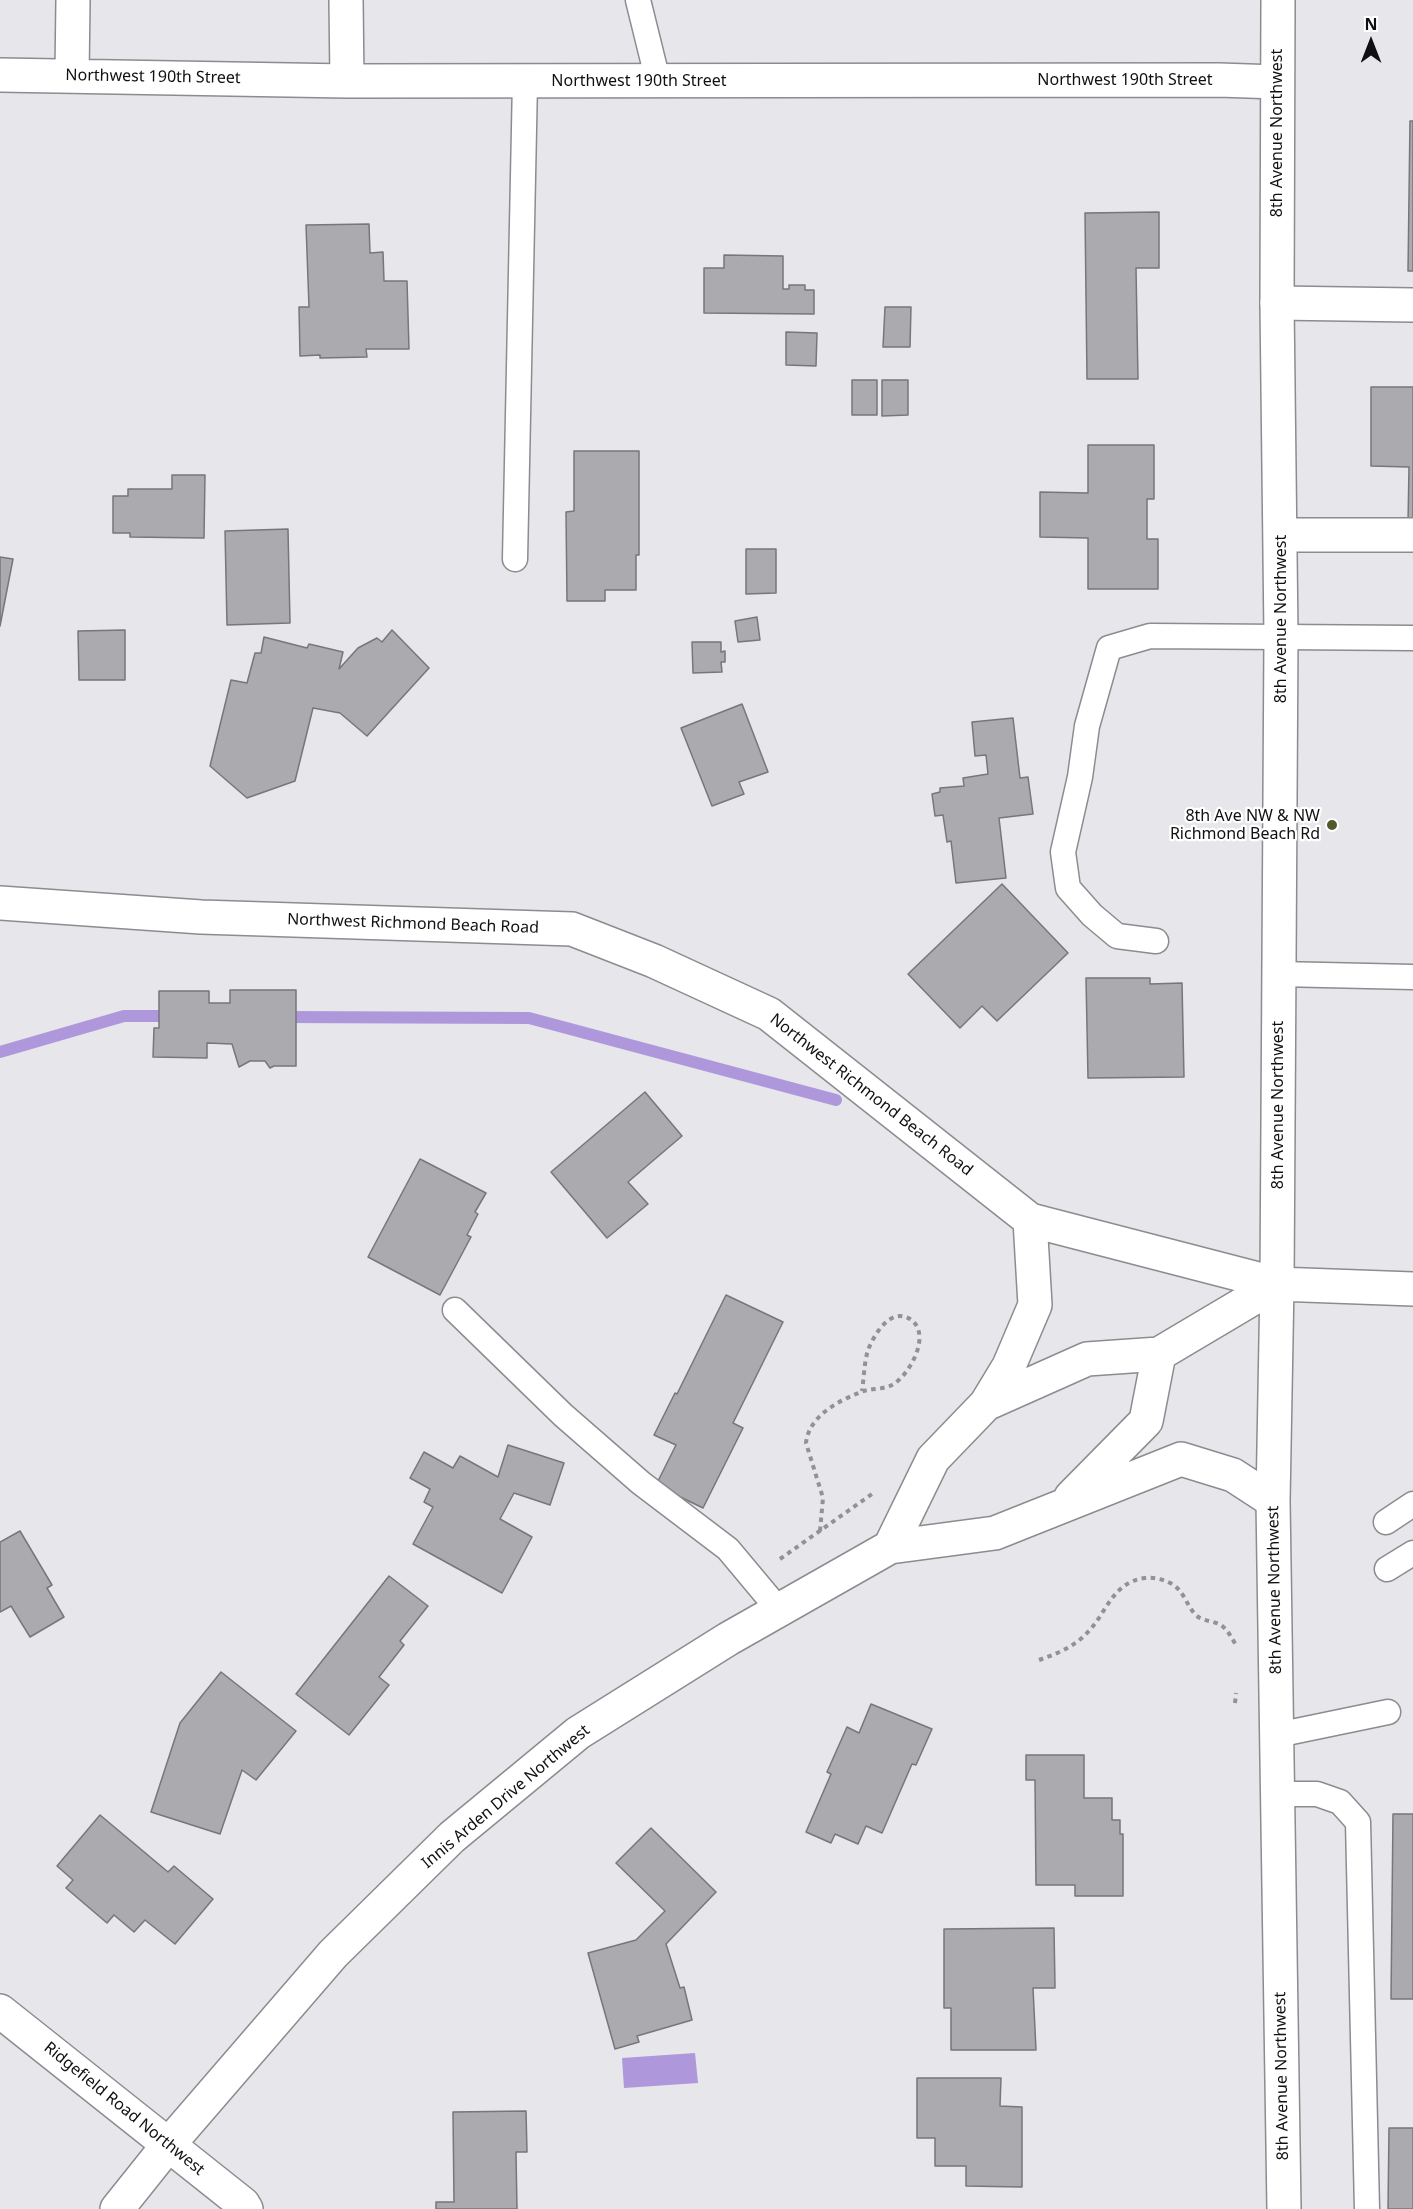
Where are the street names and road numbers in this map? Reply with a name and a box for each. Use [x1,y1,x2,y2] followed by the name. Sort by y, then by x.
[1267,49,1287,217] street label: 8th Avenue Northwest
[65,66,241,88] street label: Northwest 190th Street
[1037,70,1213,90] street label: Northwest 190th Street
[551,71,727,91] street label: Northwest 190th Street
[1271,535,1291,703] street label: 8th Avenue Northwest
[287,910,539,938] street label: Northwest Richmond Beach Road
[766,1010,976,1180] street label: Northwest Richmond Beach Road
[1268,1021,1288,1189] street label: 8th Avenue Northwest
[1264,1506,1286,1674] street label: 8th Avenue Northwest
[418,1721,594,1873] street label: Innis Arden Drive Northwest
[1271,1992,1293,2160] street label: 8th Avenue Northwest
[40,2038,208,2180] street label: Ridgefield Road Northwest

